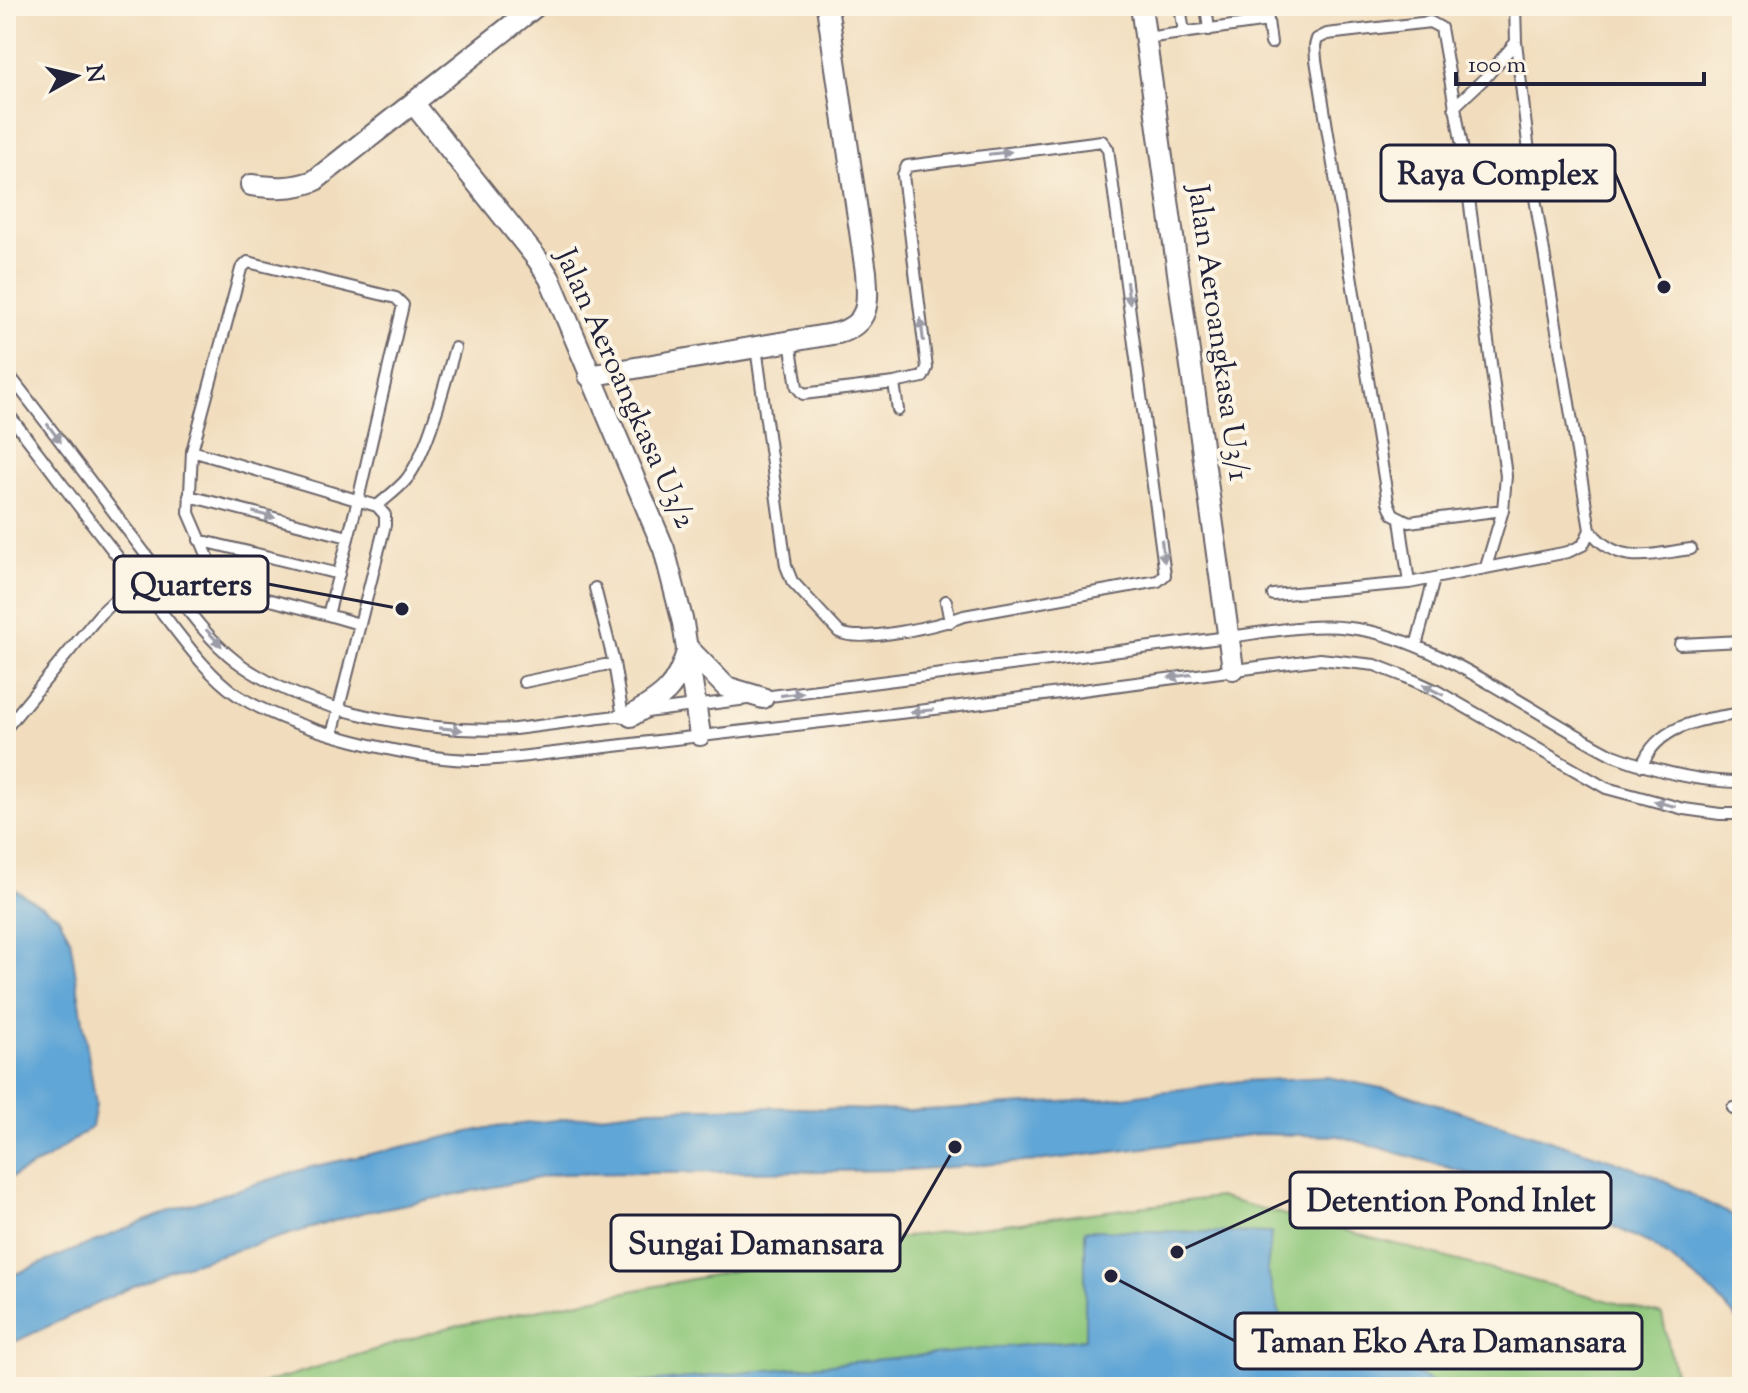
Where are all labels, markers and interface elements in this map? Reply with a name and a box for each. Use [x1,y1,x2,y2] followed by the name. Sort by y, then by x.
[36,36,116,116] north arrow
[1456,36,1704,86] scale bar
[1468,49,1526,83] text: 100 m
[76,63,110,85] text: N
[1381,145,1615,201] callout: Raya Complex
[987,146,1012,159] one-way arrow
[1397,153,1599,199] text: Raya Complex
[1175,180,1259,484] street label: Jalan Aeroangkasa U3/1
[542,240,705,536] street label: Jalan Aeroangkasa U3/2
[1122,281,1135,306] one-way arrow
[915,317,928,342] one-way arrow
[45,423,61,443] one-way arrow
[252,510,277,522] one-way arrow
[1157,539,1170,564] one-way arrow
[114,556,268,612] callout: Quarters
[130,564,252,610] text: Quarters
[204,628,222,647] one-way arrow
[1167,670,1192,683] one-way arrow
[1422,683,1445,696] one-way arrow
[780,687,805,700] one-way arrow
[909,704,934,717] one-way arrow
[439,723,464,736] one-way arrow
[1652,797,1677,810] one-way arrow
[1290,1172,1611,1228] callout: Detention Pond Inlet
[1306,1180,1596,1226] text: Detention Pond Inlet
[611,1215,900,1271] callout: Sungai Damansara
[628,1223,884,1269] text: Sungai Damansara
[1235,1313,1642,1369] callout: Taman Eko Ara Damansara
[1251,1321,1627,1367] text: Taman Eko Ara Damansara

